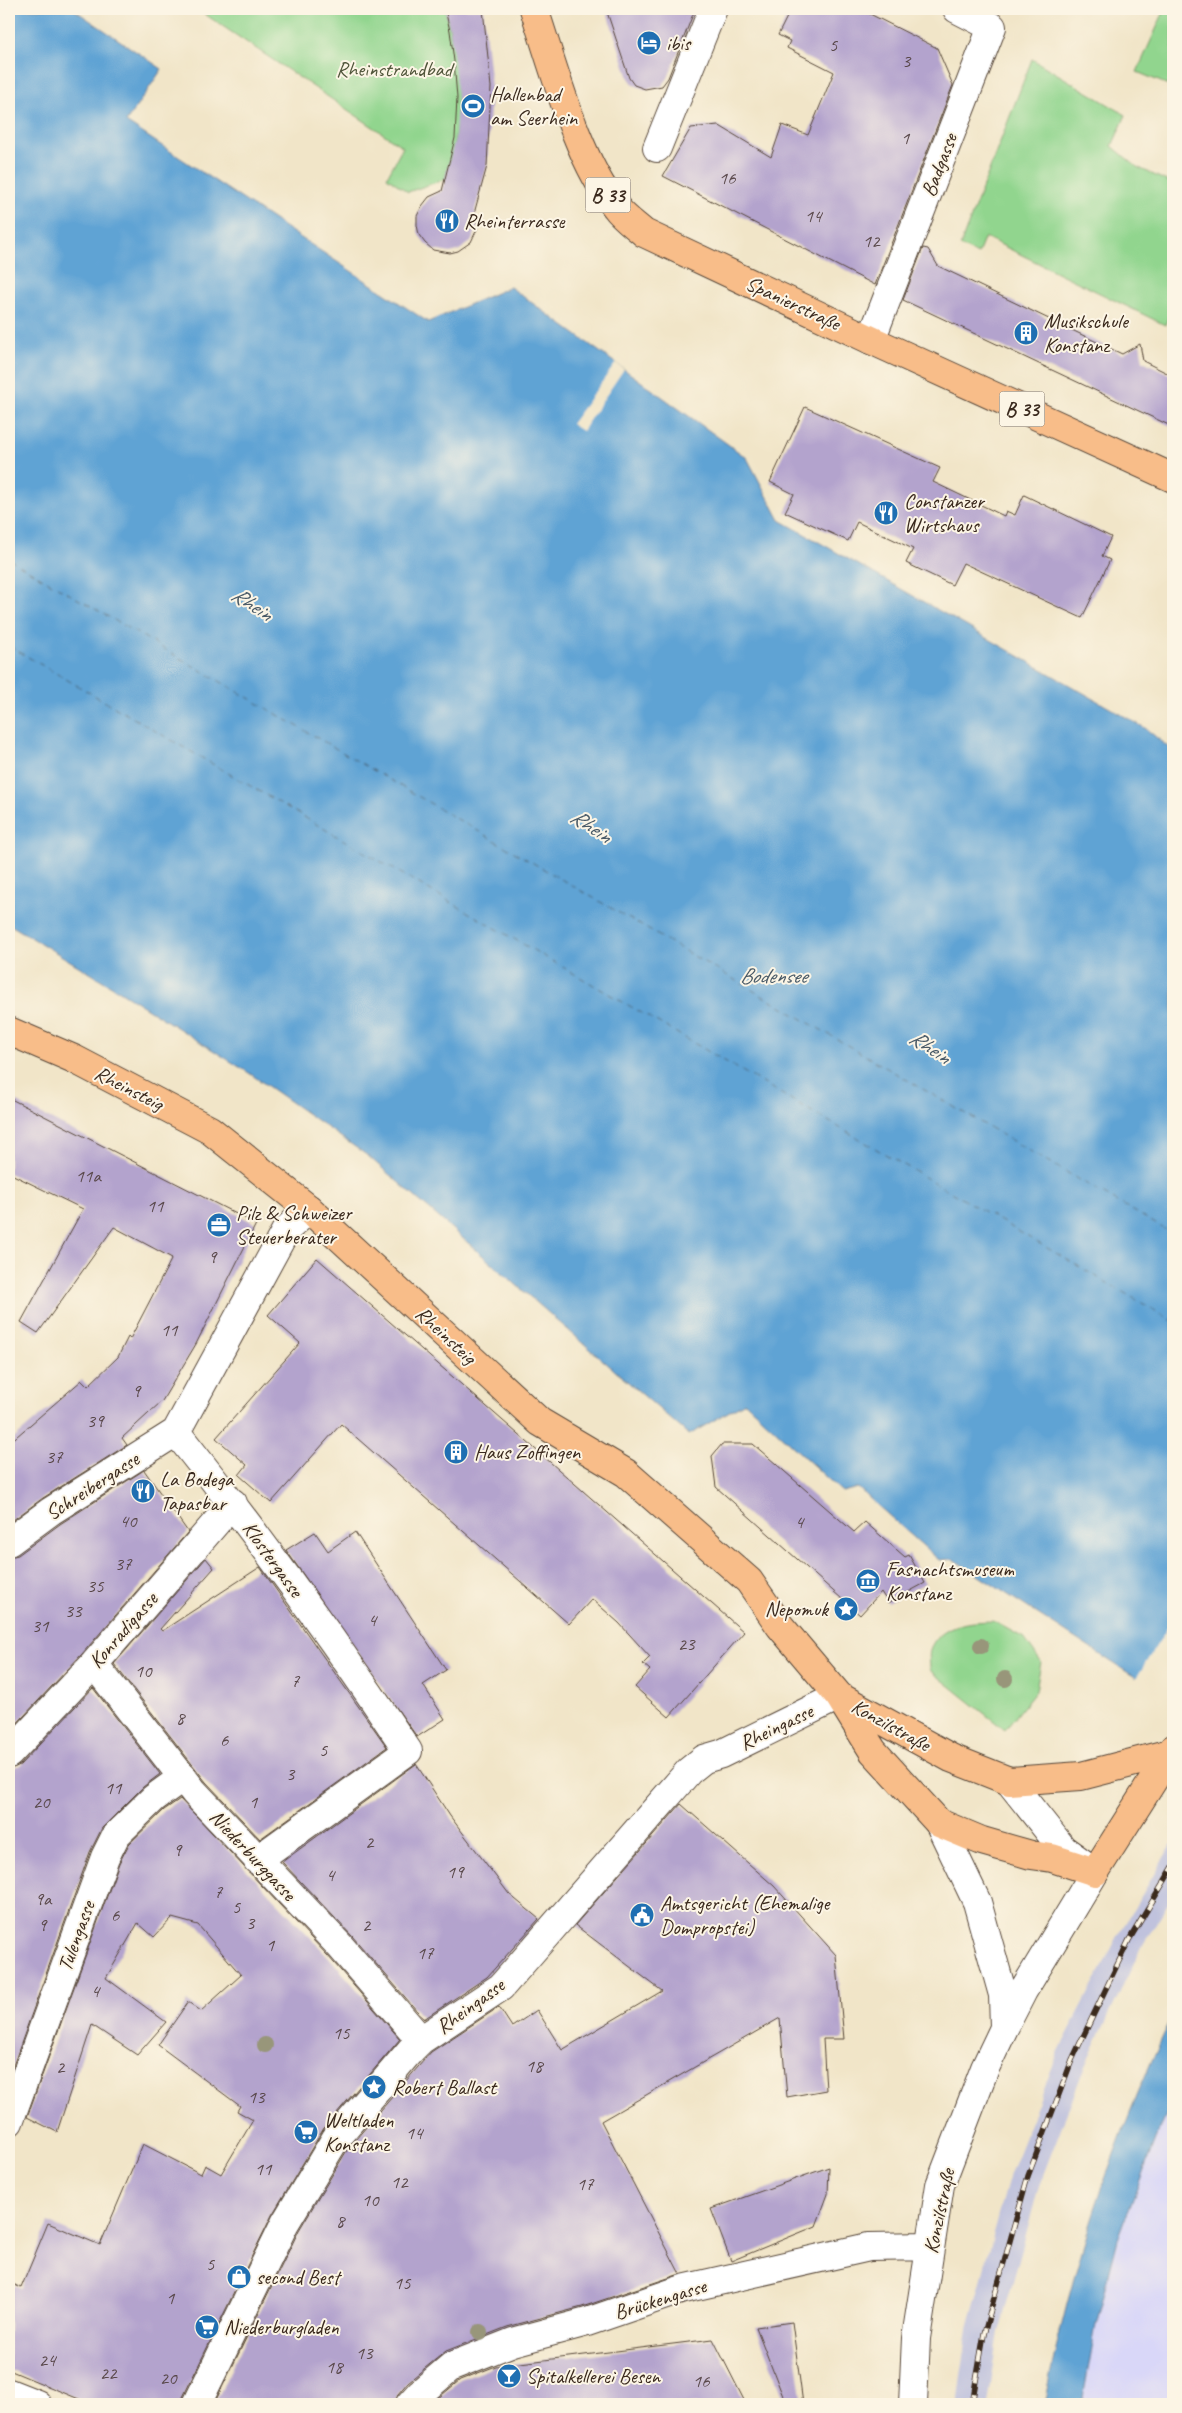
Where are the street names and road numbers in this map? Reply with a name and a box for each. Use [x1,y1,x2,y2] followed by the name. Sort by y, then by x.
[915,129,963,200] street label: Badgasse
[586,178,630,212] road number: B 33
[742,270,846,337] street label: Spanierstraße
[1000,392,1044,426] road number: B 33
[90,1060,169,1117] street label: Rheinsteig
[410,1300,483,1371] street label: Rheinsteig
[40,1445,145,1526] street label: Schreibergasse
[237,1516,310,1604] street label: Klostergasse
[83,1586,164,1673] street label: Konradigasse
[847,1693,937,1758] street label: Konzilstraße
[735,1697,819,1756] street label: Rheingasse
[204,1804,303,1907] street label: Niederburggasse
[51,1895,101,1975] street label: Tulengasse
[431,1971,511,2040] street label: Rheingasse
[917,2164,961,2256] street label: Konzilstraße
[611,2272,710,2325] street label: Brückengasse

